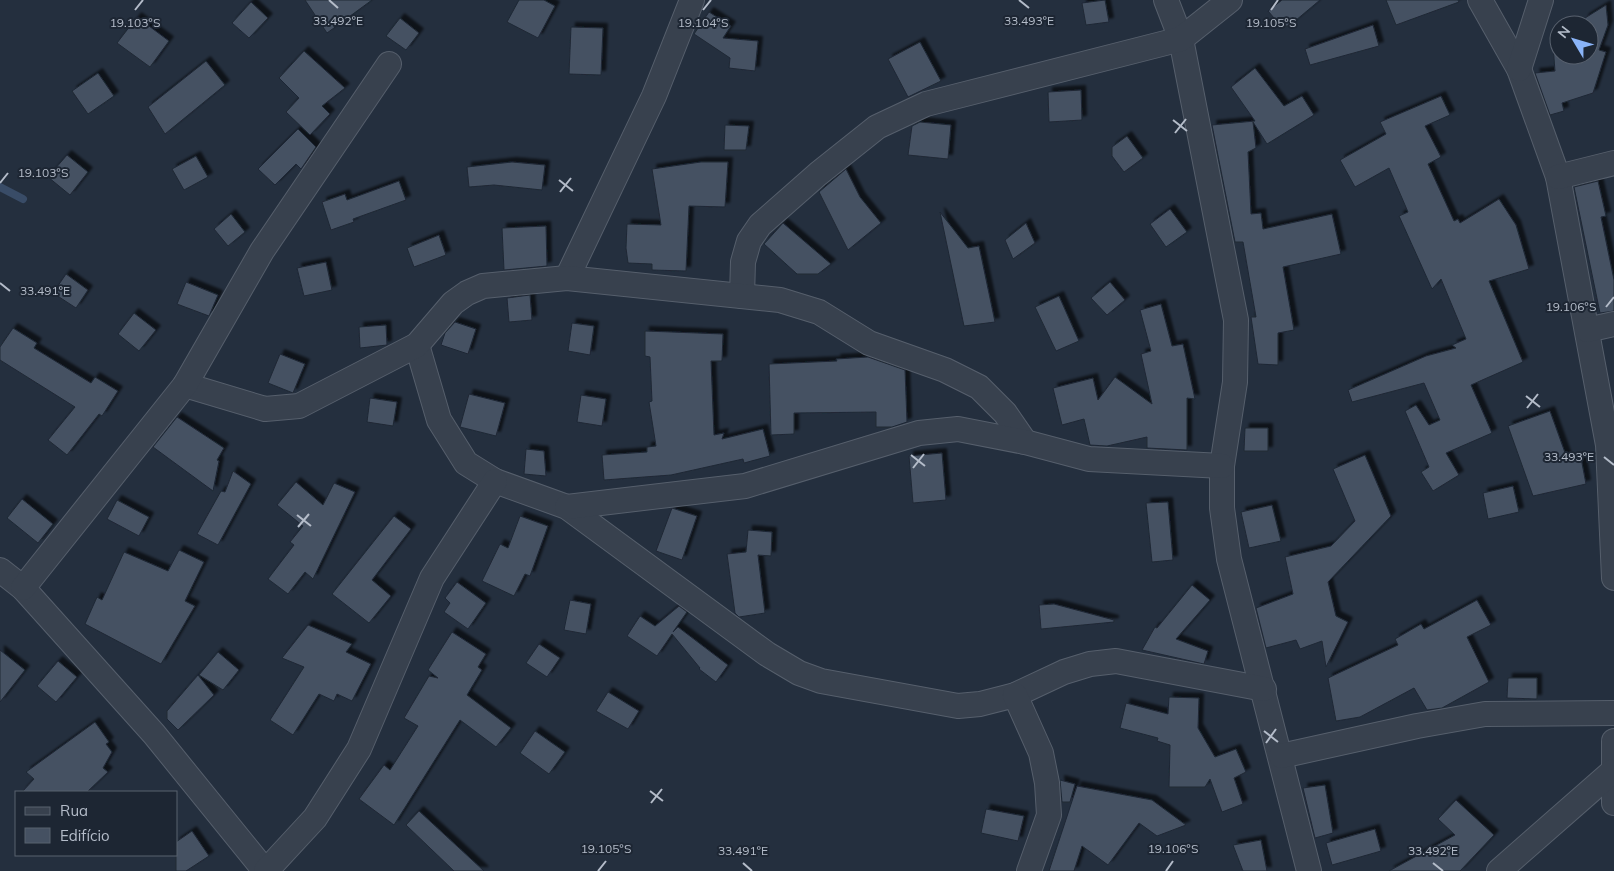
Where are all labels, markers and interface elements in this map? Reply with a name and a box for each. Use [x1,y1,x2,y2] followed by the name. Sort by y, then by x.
[313,13,363,28] text: 33.492°E
[1004,13,1054,28] text: 33.493°E
[110,15,160,30] text: 19.103°S
[678,15,728,30] text: 19.104°S
[1246,15,1296,30] text: 19.105°S
[1549,15,1599,65] north arrow
[1553,22,1574,42] text: N
[18,165,68,180] text: 19.103°S
[20,283,70,298] text: 33.491°E
[1546,299,1596,314] text: 19.106°S
[1544,449,1594,464] text: 33.493°E
[15,791,178,856] legend
[60,801,88,820] text: Rua
[60,826,110,845] text: Edifício
[581,841,631,856] text: 19.105°S
[1148,841,1198,856] text: 19.106°S
[718,843,768,858] text: 33.491°E
[1408,843,1458,858] text: 33.492°E

